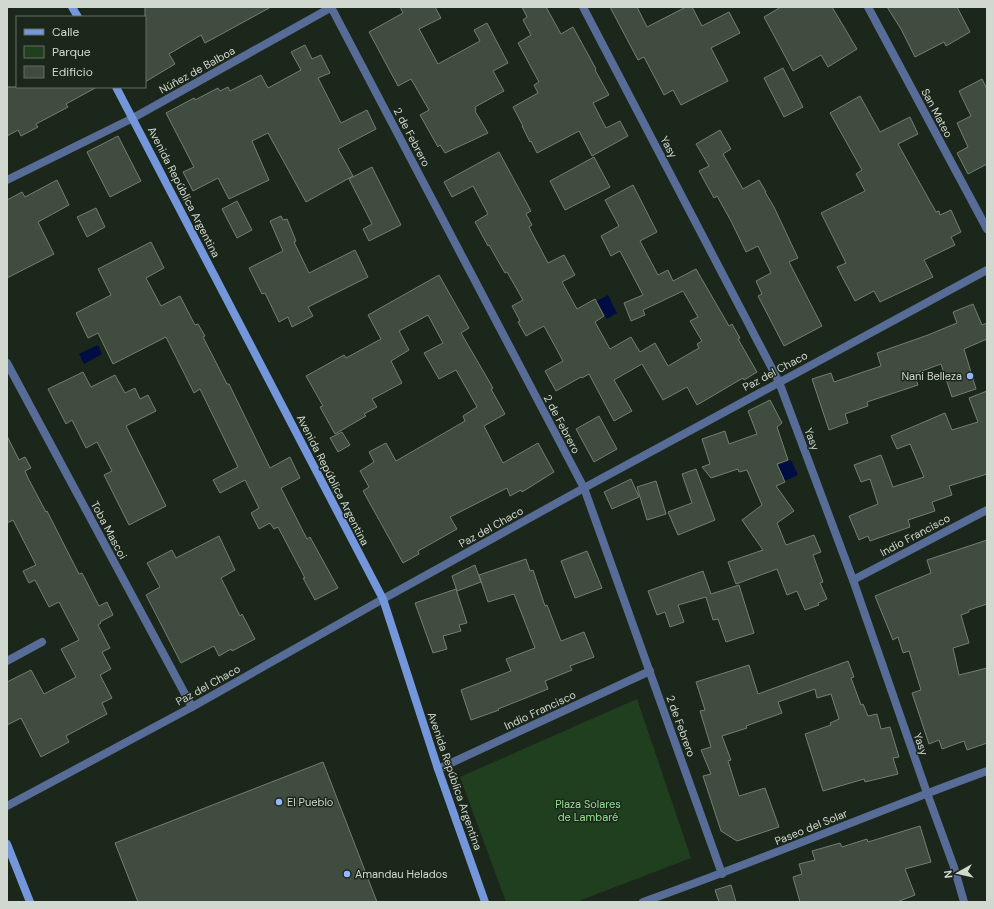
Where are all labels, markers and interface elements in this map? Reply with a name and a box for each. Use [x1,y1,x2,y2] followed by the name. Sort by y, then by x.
[16,16,146,88] legend
[52,24,79,40] text: Calle
[156,43,238,97] street label: Núñez de Balboa
[52,44,91,60] text: Parque
[52,64,93,80] text: Edificio
[918,86,956,140] street label: San Mateo
[391,105,433,169] street label: 2 de Febrero
[145,124,223,260] street label: Avenida República Argentina
[657,134,681,160] street label: Yasy
[740,348,810,394] street label: Paz del Chaco
[901,369,962,383] place label: Nani Belleza
[965,371,975,381] marker: Nani Belleza
[541,392,583,456] street label: 2 de Febrero
[294,412,372,548] street label: Avenida República Argentina
[801,426,823,452] street label: Yasy
[88,499,130,561] street label: Toba Mascoi
[456,504,526,550] street label: Paz del Chaco
[878,511,952,559] street label: Indio Francisco
[173,662,243,708] street label: Paz del Chaco
[502,687,578,733] street label: Indio Francisco
[663,693,699,759] street label: 2 de Febrero
[425,710,485,852] street label: Avenida República Argentina
[911,731,931,757] street label: Yasy
[287,795,333,809] place label: El Pueblo
[274,797,284,807] marker: El Pueblo
[555,797,621,824] park label: Plaza Solares de Lambaré
[773,806,849,848] street label: Paseo del Solar
[938,853,978,893] north arrow
[355,867,448,881] place label: Amandau Helados
[342,869,352,879] marker: Amandau Helados
[941,869,956,879] text: N

